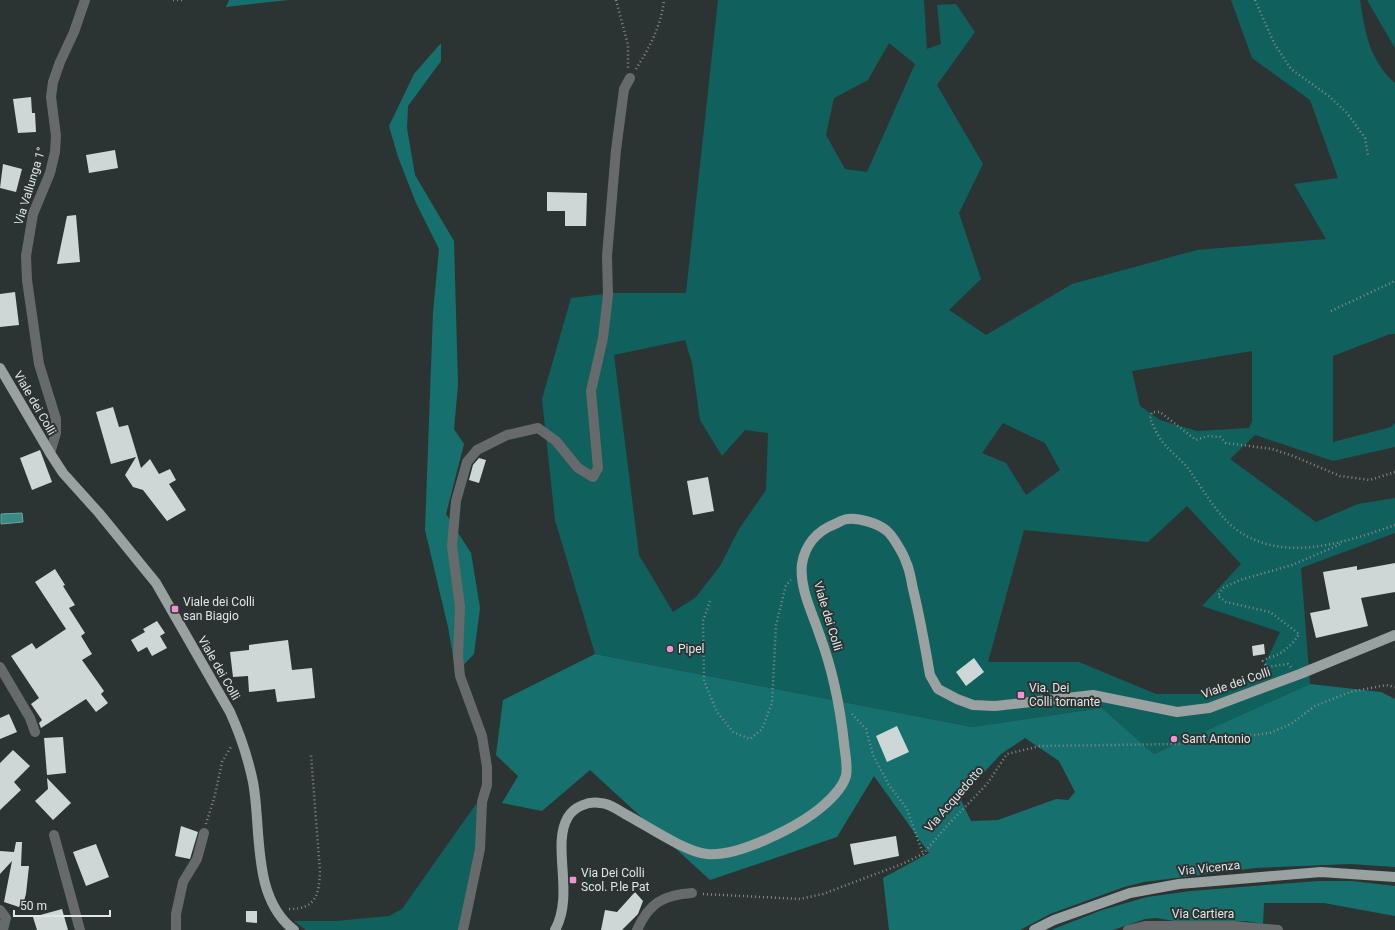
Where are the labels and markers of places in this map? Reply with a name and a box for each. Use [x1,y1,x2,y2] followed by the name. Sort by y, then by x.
[183,595,255,623] place label: Viale dei Colli san Biagio
[170,604,180,614] marker: Viale dei Colli san Biagio
[678,642,705,656] place label: Pipel
[665,644,675,654] marker: Pipel
[1029,681,1100,709] place label: Via. Dei Colli tornante
[1016,690,1026,700] marker: Via. Dei Colli tornante
[1182,732,1251,746] place label: Sant Antonio
[1169,734,1179,744] marker: Sant Antonio
[581,866,649,894] place label: Via Dei Colli Scol. P.le Pat
[568,875,578,885] marker: Via Dei Colli Scol. P.le Pat

